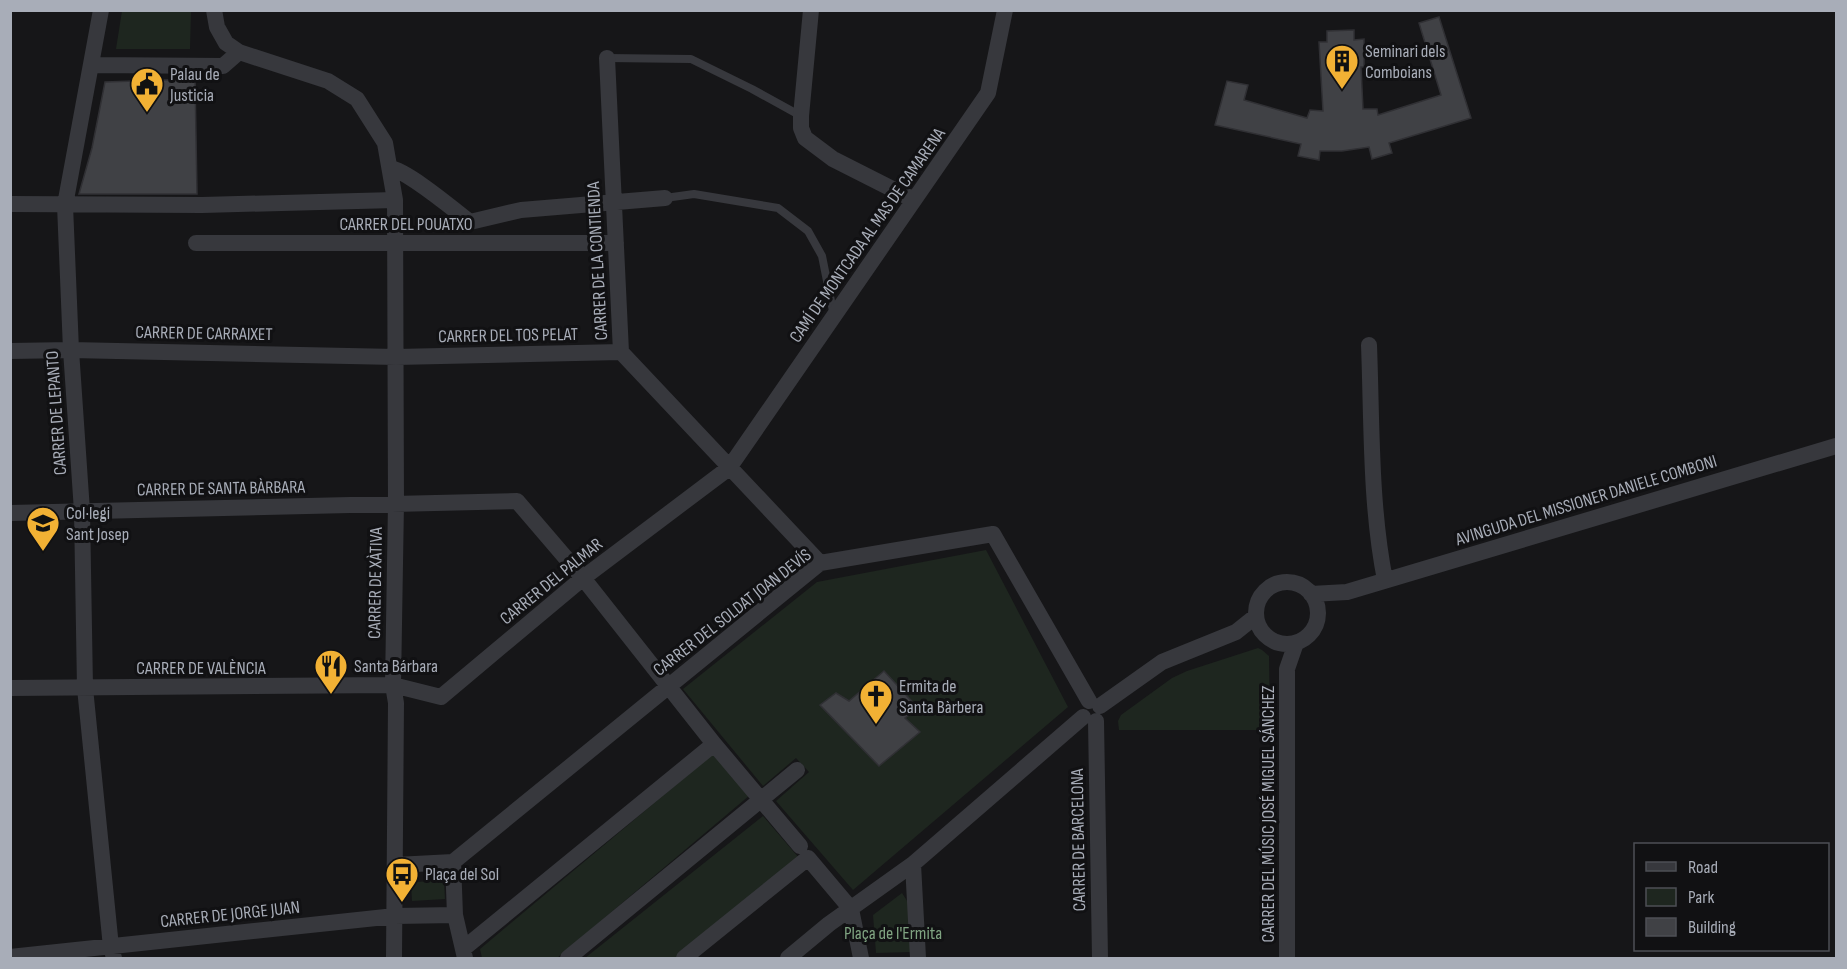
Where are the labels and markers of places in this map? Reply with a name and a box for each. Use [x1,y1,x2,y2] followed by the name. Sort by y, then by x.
[1365,41,1445,83] place label: Seminari dels Comboians
[1324,43,1360,90] building icon: Seminari dels Comboians
[169,64,220,106] place label: Palau de Justicia
[129,66,165,113] public building icon: Palau de Justicia
[66,503,129,545] place label: Col·legi Sant Josep
[25,505,61,552] school or university icon: Col·legi Sant Josep
[313,648,349,695] restaurant icon: Santa Bárbara
[354,656,438,677] place label: Santa Bárbara
[899,676,983,718] place label: Ermita de Santa Bàrbera
[858,678,894,725] church icon: Ermita de Santa Bàrbera
[384,856,420,903] bus stop icon: Plaça del Sol
[425,864,499,885] place label: Plaça del Sol

